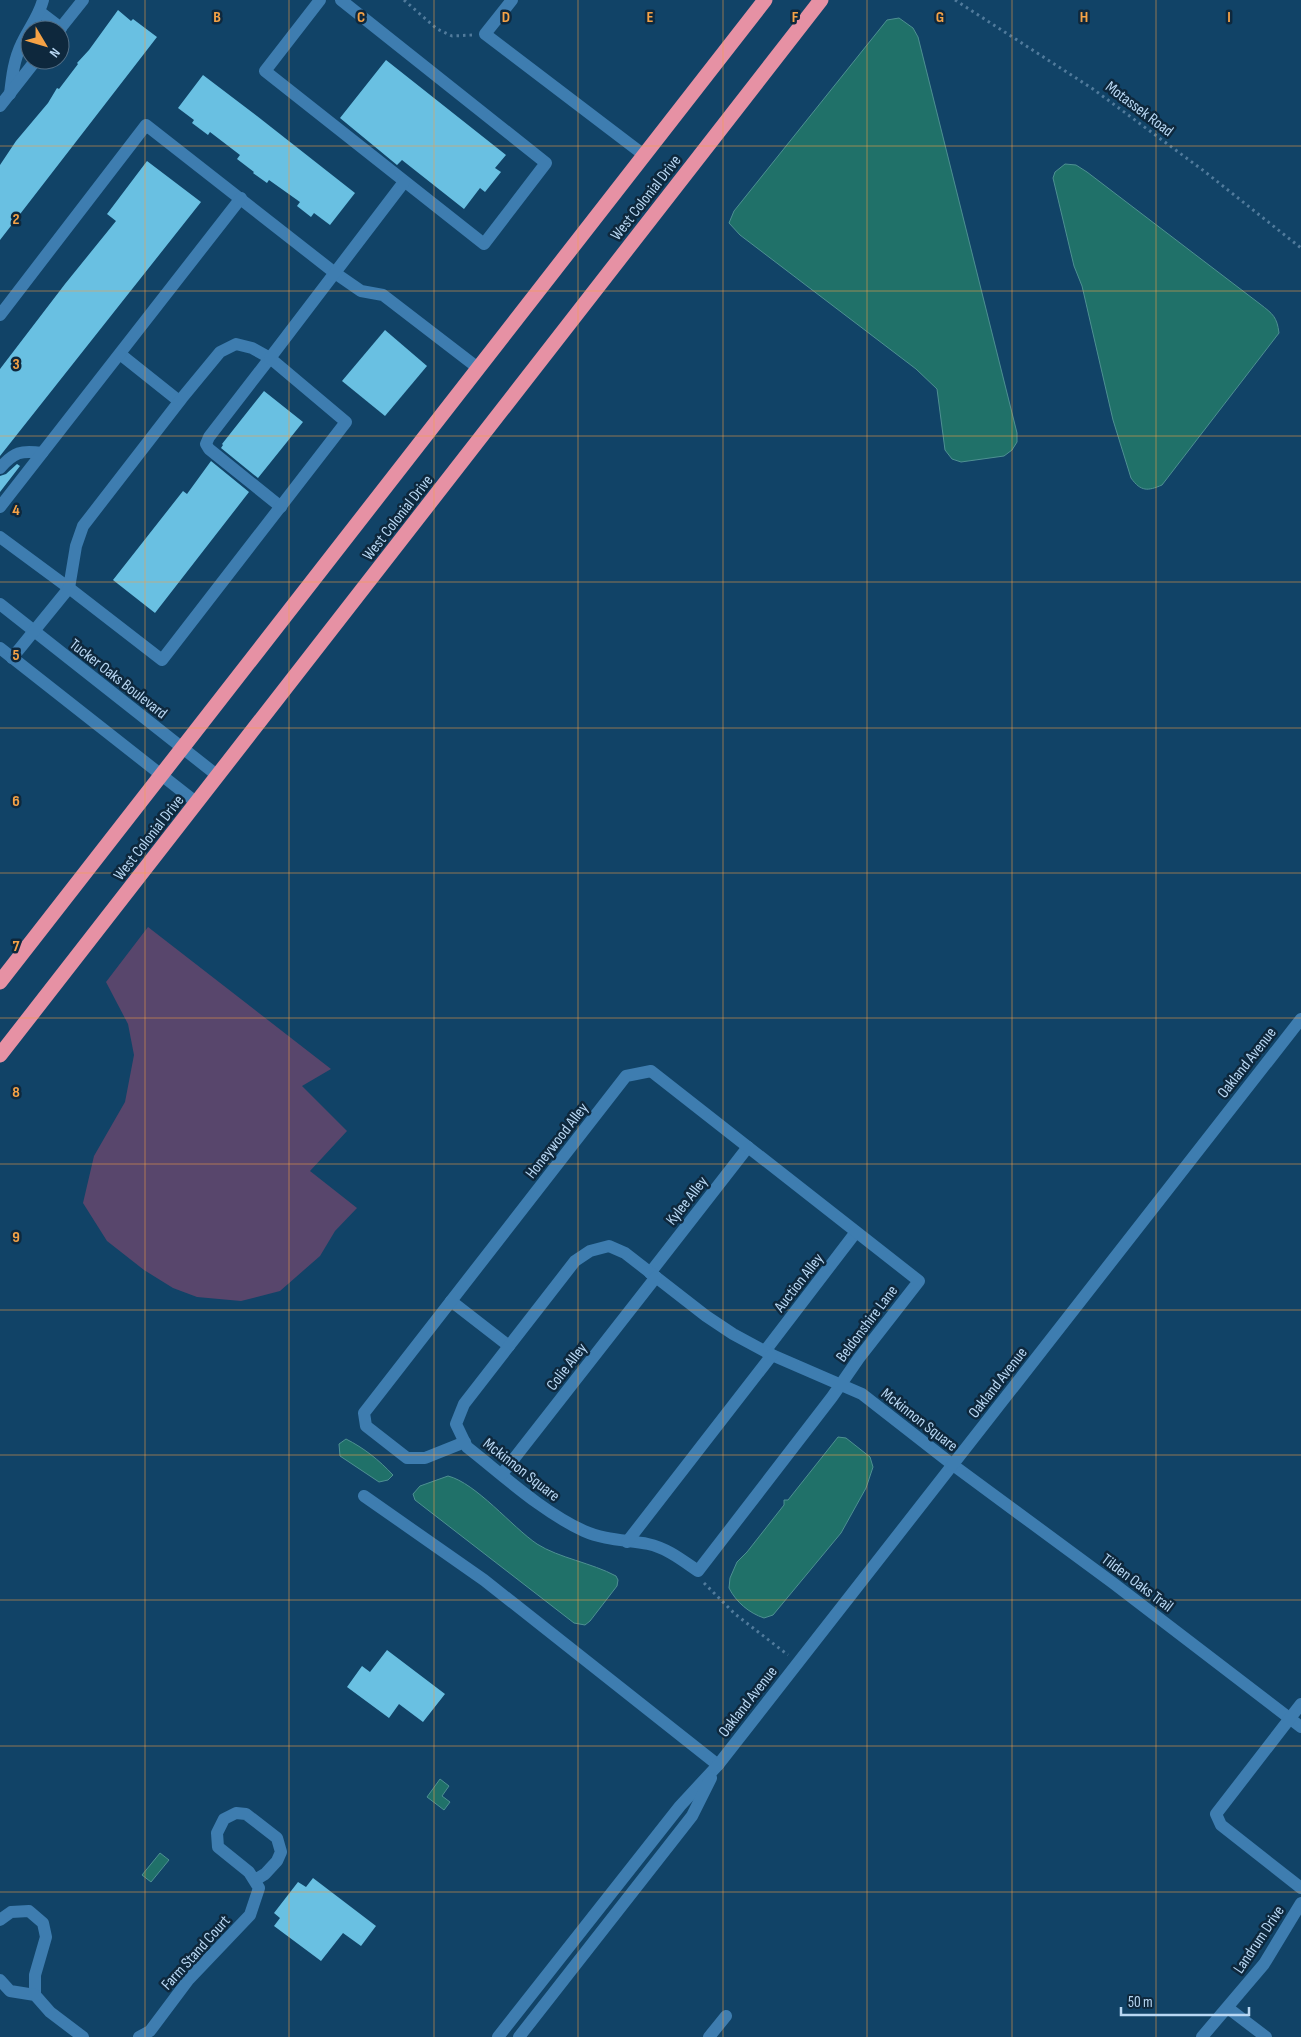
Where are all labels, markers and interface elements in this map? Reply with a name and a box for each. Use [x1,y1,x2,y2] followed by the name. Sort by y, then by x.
[213,8,221,27] text: B
[357,8,365,27] text: C
[502,8,510,27] text: D
[647,8,654,27] text: E
[792,8,799,27] text: F
[936,8,944,27] text: G
[1080,8,1088,27] text: H
[1227,8,1231,27] text: I
[20,20,70,70] north arrow
[46,45,64,61] text: N
[1101,77,1177,141] street label: Motassek Road
[607,151,685,244] street label: West Colonial Drive
[12,210,20,229] text: 2
[12,355,20,374] text: 3
[359,471,437,564] street label: West Colonial Drive
[12,501,20,520] text: 4
[65,635,171,723] street label: Tucker Oaks Boulevard
[12,646,20,665] text: 5
[110,791,188,884] street label: West Colonial Drive
[12,792,20,811] text: 6
[13,937,20,956] text: 7
[1214,1024,1281,1102] street label: Oakland Avenue
[12,1083,20,1102] text: 8
[522,1099,593,1183] street label: Honeywood Alley
[662,1173,712,1229] street label: Kylee Alley
[12,1228,20,1247] text: 9
[770,1250,828,1317] street label: Auction Alley
[832,1282,902,1366] street label: Beldonshire Lane
[543,1339,592,1394] street label: Colie Alley
[965,1344,1032,1422] street label: Oakland Avenue
[877,1384,961,1456] street label: Mckinnon Square
[479,1434,563,1506] street label: Mckinnon Square
[1098,1550,1177,1616] street label: Tilden Oaks Trail
[715,1663,782,1741] street label: Oakland Avenue
[1230,1902,1289,1977] street label: Landrum Drive
[158,1912,235,1994] street label: Farm Stand Court
[1121,1984,1248,2016] scale bar
[1128,1993,1153,2012] text: 50 m

